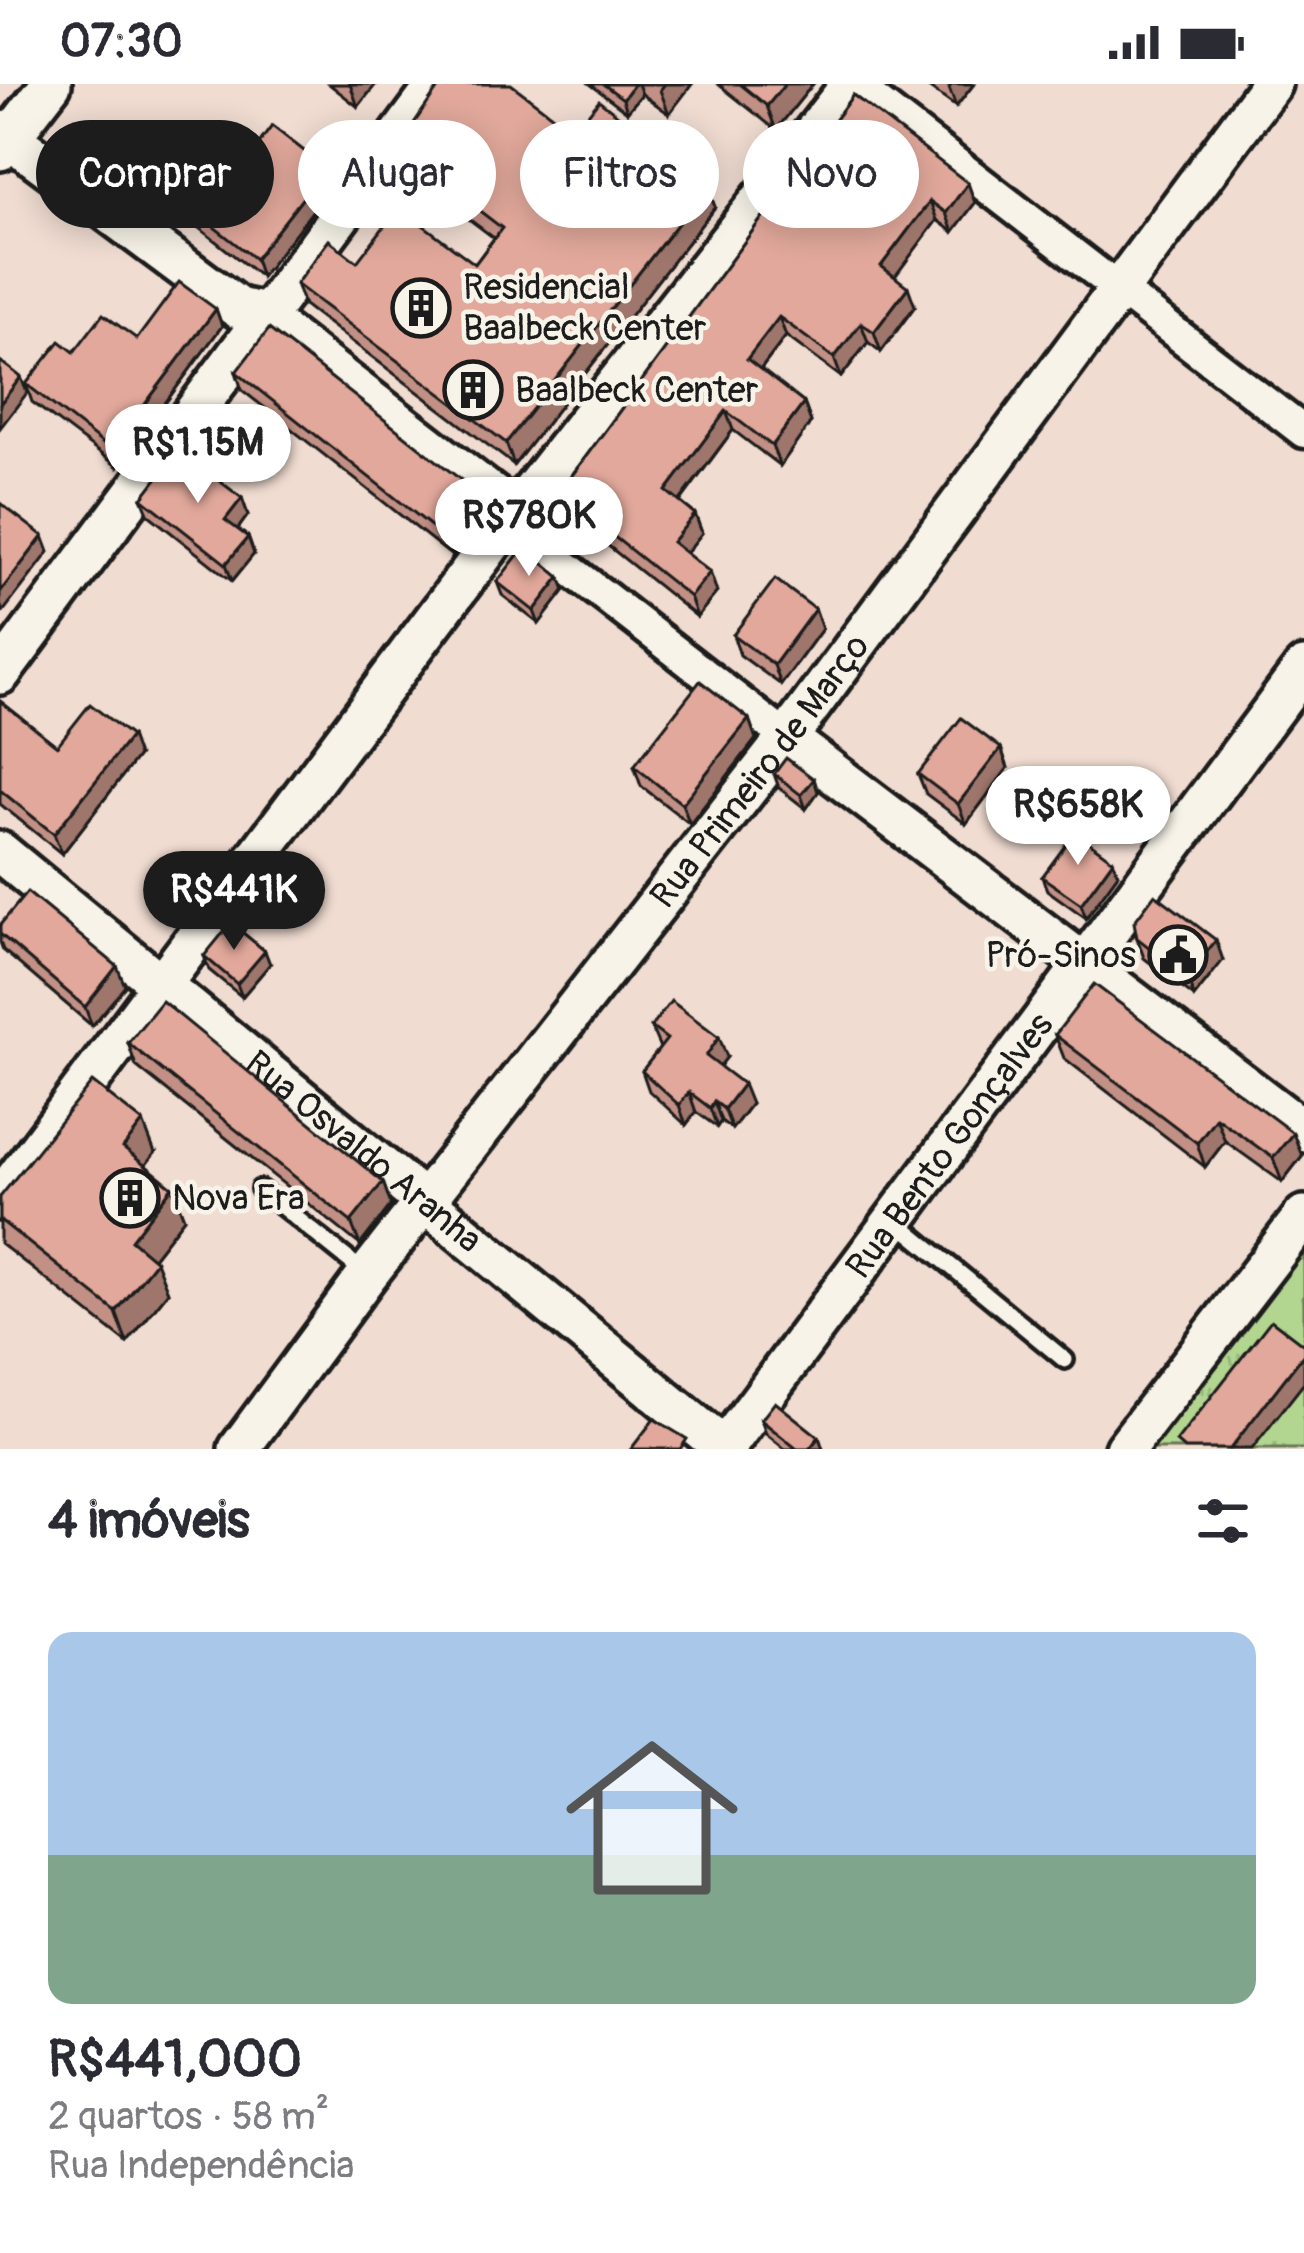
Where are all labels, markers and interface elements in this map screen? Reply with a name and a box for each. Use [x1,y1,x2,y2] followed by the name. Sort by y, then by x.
[60,14,182,70] text: 07:30
[36,120,274,228] chip: Comprar
[298,120,496,228] chip: Alugar
[520,120,719,228] chip: Filtros
[743,120,919,228] chip: Novo
[463,265,706,351] place label: Residencial Baalbeck Center
[390,277,452,339] building icon: Residencial Baalbeck Center
[442,359,504,421] building icon: Baalbeck Center
[515,368,758,413] place label: Baalbeck Center
[87,404,309,506] pin: R$1.15M
[132,418,264,467] text: R$1.15M
[431,477,627,579] pin: R$780K
[462,491,596,540] text: R$780K
[640,625,879,917] street label: Rua Primeiro de Março
[980,766,1176,868] pin: R$658K
[1013,780,1143,829] text: R$658K
[136,851,332,953] pin: R$441K
[170,865,298,914] text: R$441K
[1147,924,1209,986] public building icon: Pró-Sinos
[985,933,1136,978] place label: Pró-Sinos
[836,1004,1063,1287] street label: Rua Bento Gonçalves
[236,1041,491,1262] street label: Rua Osvaldo Aranha
[99,1167,161,1229] building icon: Nova Era
[172,1176,305,1221] place label: Nova Era
[1190,1488,1256,1554] icon: filters
[48,1489,250,1553] text: 4 imóveis
[544,1710,760,1926] icon: home
[48,2028,302,2092] text: R$441,000
[48,2092,329,2141] text: 2 quartos · 58 m²
[48,2141,354,2190] text: Rua Independência

